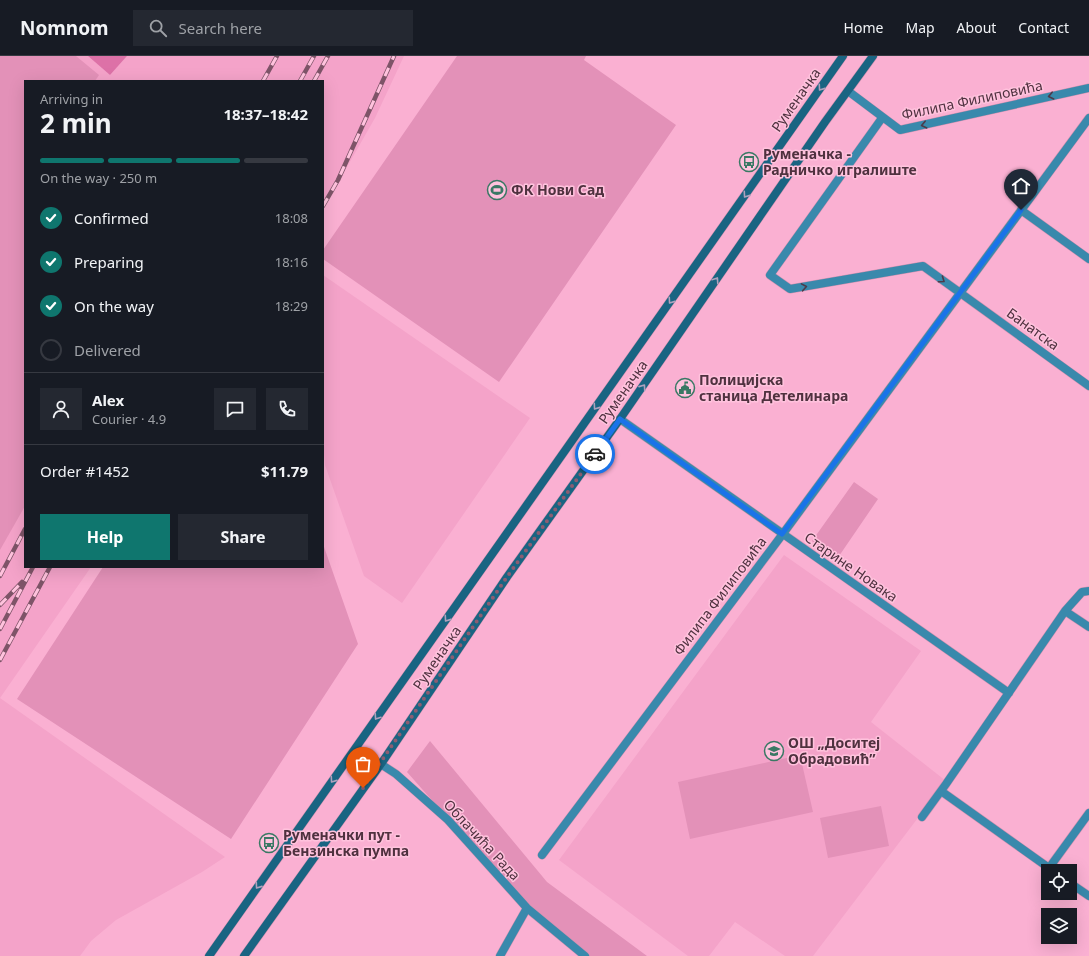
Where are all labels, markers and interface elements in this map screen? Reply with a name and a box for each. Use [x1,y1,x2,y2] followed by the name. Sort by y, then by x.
[133,10,413,46] search box
[20,15,109,41] text: Nomnom
[147,17,169,39] icon: search
[179,18,262,38] text: Search here
[844,18,883,37] text: Home
[905,18,935,37] text: Map
[957,18,996,37] text: About
[1018,18,1069,37] text: Contact
[767,64,824,135] street label: Руменачка
[900,75,1044,124] street label: Филипа Филиповића
[818,84,826,91] one-way arrow
[40,90,103,108] text: Arriving in
[1048,92,1054,100] one-way arrow
[223,104,308,124] text: 18:37–18:42
[40,105,112,141] text: 2 min
[921,120,927,128] one-way arrow
[763,144,917,179] place label: Руменачка - Радничко игралиште
[738,151,760,173] bus stop icon: Руменачка - Радничко игралиште
[40,169,157,187] text: On the way · 250 m
[1004,169,1038,210] pin
[1010,175,1032,197] icon: home
[486,179,508,201] sports icon: ФК Нови Сад
[511,180,604,199] place label: ФК Нови Сад
[744,190,751,197] one-way arrow
[40,207,62,229] icon: check
[74,208,149,228] text: Confirmed
[275,209,308,227] text: 18:08
[40,251,62,273] icon: check
[74,252,144,272] text: Preparing
[275,253,308,271] text: 18:16
[937,275,944,282] one-way arrow
[711,277,718,284] one-way arrow
[801,283,807,292] one-way arrow
[40,295,62,317] icon: check
[74,296,154,316] text: On the way
[669,296,676,303] one-way arrow
[275,297,308,315] text: 18:29
[1003,303,1063,354] street label: Банатска
[74,340,141,360] text: Delivered
[594,356,651,427] street label: Руменачка
[699,370,848,405] place label: Полицијска станица Детелинара
[674,377,696,399] public building icon: Полицијска станица Детелинара
[638,384,645,391] one-way arrow
[40,388,82,430] button: person
[214,388,256,430] button: chat
[266,388,308,430] button: phone
[92,390,124,410] text: Alex
[593,403,601,410] one-way arrow
[92,410,166,428] text: Courier · 4.9
[575,434,615,474] courier
[584,443,606,465] icon: car
[40,461,129,481] text: Order #1452
[261,461,308,481] text: $11.79
[40,514,170,560] button: Help
[178,514,308,560] button: Share
[801,527,902,606] street label: Старине Новака
[669,533,770,659] street label: Филипа Филиповића
[445,614,452,621] one-way arrow
[408,622,465,694] street label: Руменачка
[375,713,382,720] one-way arrow
[788,733,880,768] place label: ОШ „Доситеј Обрадовић”
[763,740,785,762] school or university icon: ОШ „Доситеј Обрадовић”
[346,747,380,788] pin
[352,753,374,775] icon: bag
[331,775,338,782] one-way arrow
[440,795,525,884] street label: Облачића Рада
[283,825,409,860] place label: Руменачки пут - Бензинска пумпа
[258,832,280,854] bus stop icon: Руменачки пут - Бензинска пумпа
[1041,864,1077,944] map controls
[1041,864,1077,900] button: locate
[256,881,263,888] one-way arrow
[1041,908,1077,944] button: layers

